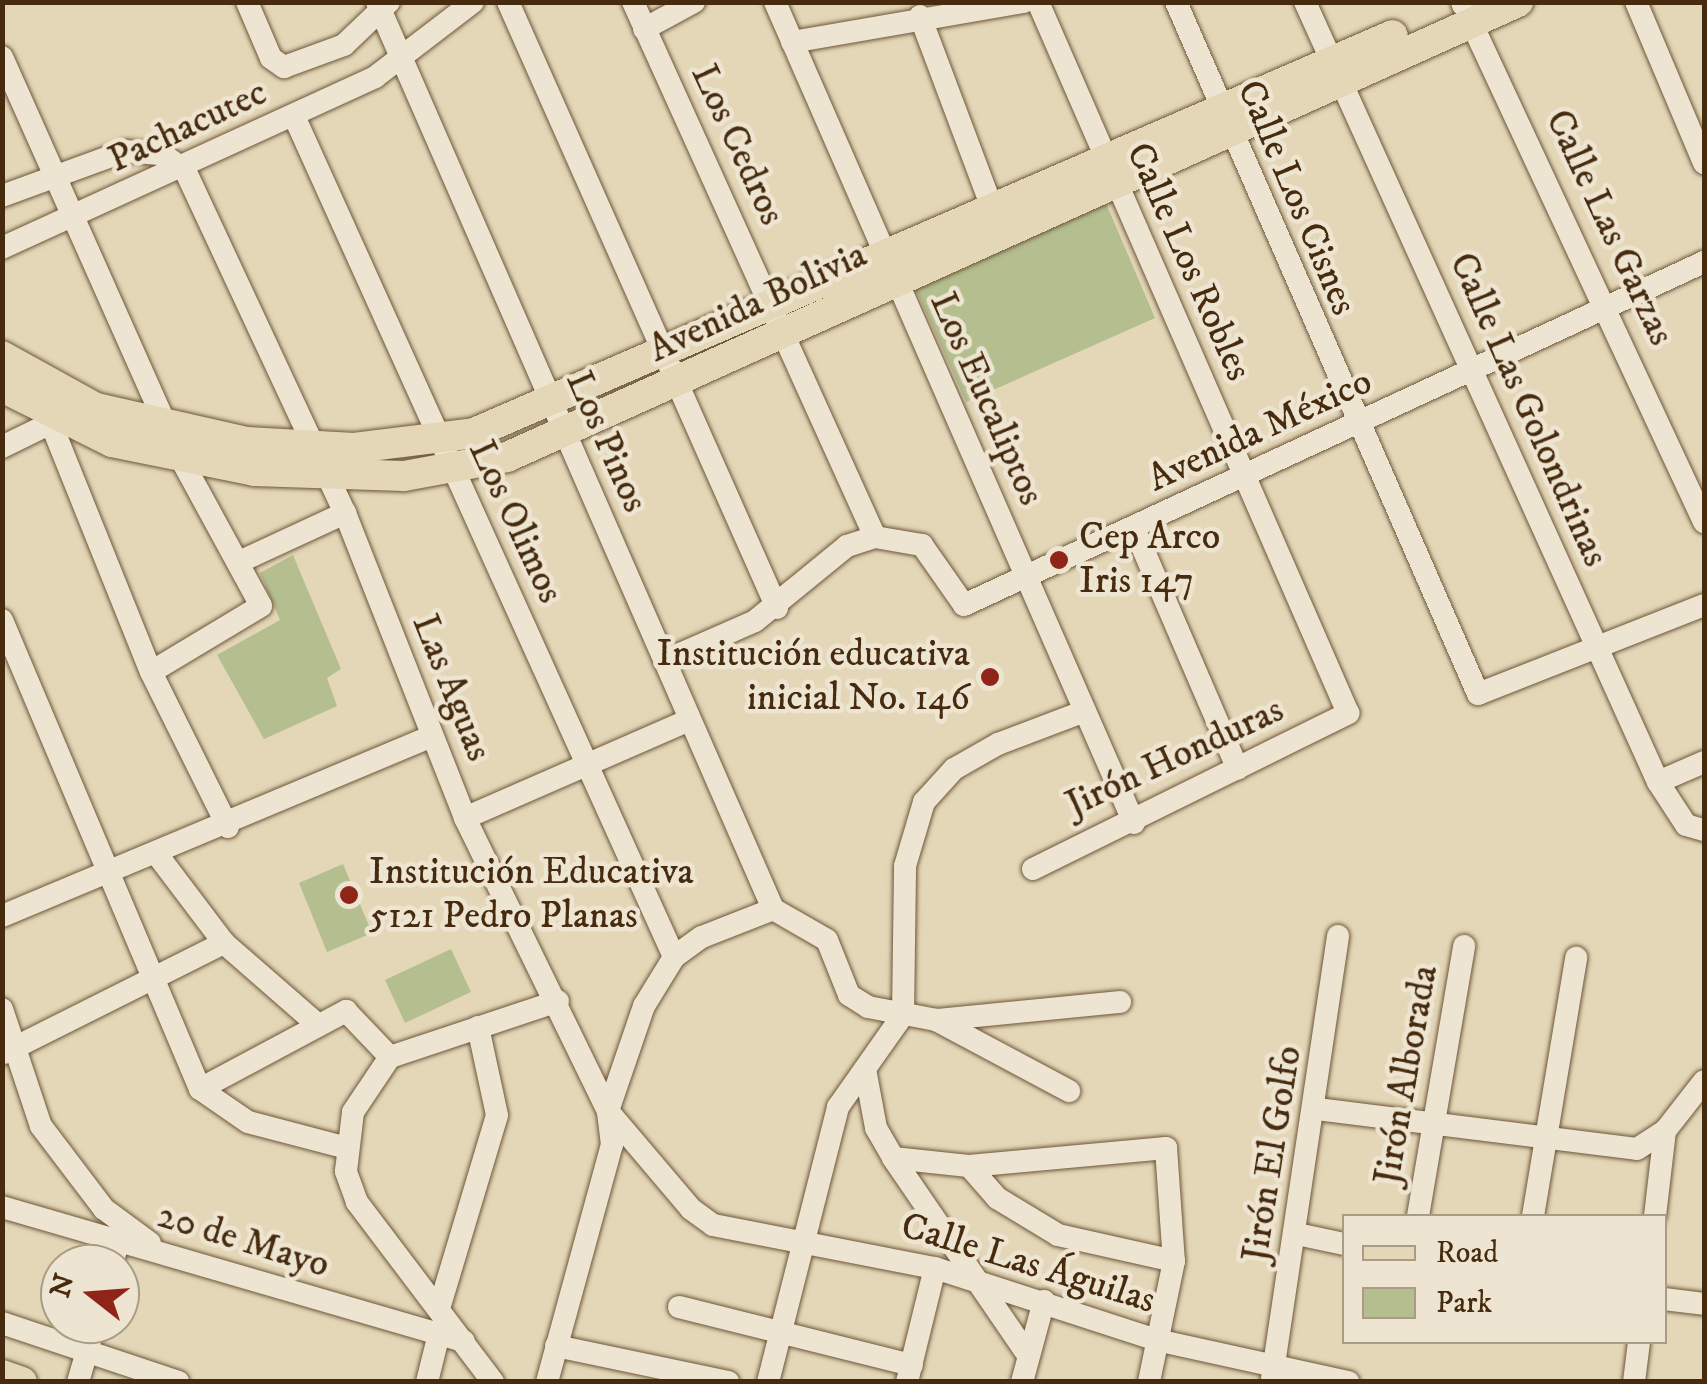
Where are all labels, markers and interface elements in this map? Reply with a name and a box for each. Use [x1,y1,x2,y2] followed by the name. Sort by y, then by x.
[680,57,794,233] street label: Los Cedros
[101,70,275,184] street label: Pachacutec
[1226,74,1366,322] street label: Calle Los Cisnes
[1535,103,1683,353] street label: Calle Las Garzas
[1115,136,1261,388] street label: Calle Los Robles
[642,233,874,373] street label: Avenida Bolivia
[1438,246,1618,574] street label: Calle Las Golondrinas
[919,286,1053,512] street label: Los Eucaliptos
[1141,359,1379,503] street label: Avenida México
[555,364,657,520] street label: Los Pinos
[458,433,572,611] street label: Los Olimos
[1079,515,1220,604] place label: Cep Arco Iris 147
[1048,549,1070,571] marker: Cep Arco Iris 147
[401,608,501,768] street label: Las Aguas
[656,632,970,722] place label: Institución educativa inicial No. 146
[979,666,1001,688] marker: Institución educativa inicial No. 146
[1059,688,1291,828] street label: Jirón Honduras
[369,850,694,939] place label: Institución Educativa 5121 Pedro Planas
[338,884,360,906] marker: Institución Educativa 5121 Pedro Planas
[1365,962,1449,1188] street label: Jirón Alborada
[1233,1043,1313,1265] street label: Jirón El Golfo
[152,1193,334,1289] street label: 20 de Mayo
[895,1204,1161,1324] street label: Calle Las Águilas
[1342,1214,1667,1344] legend
[1436,1235,1498,1272] text: Road
[40,1244,140,1344] north arrow
[43,1270,83,1302] text: N
[1436,1285,1492,1322] text: Park

